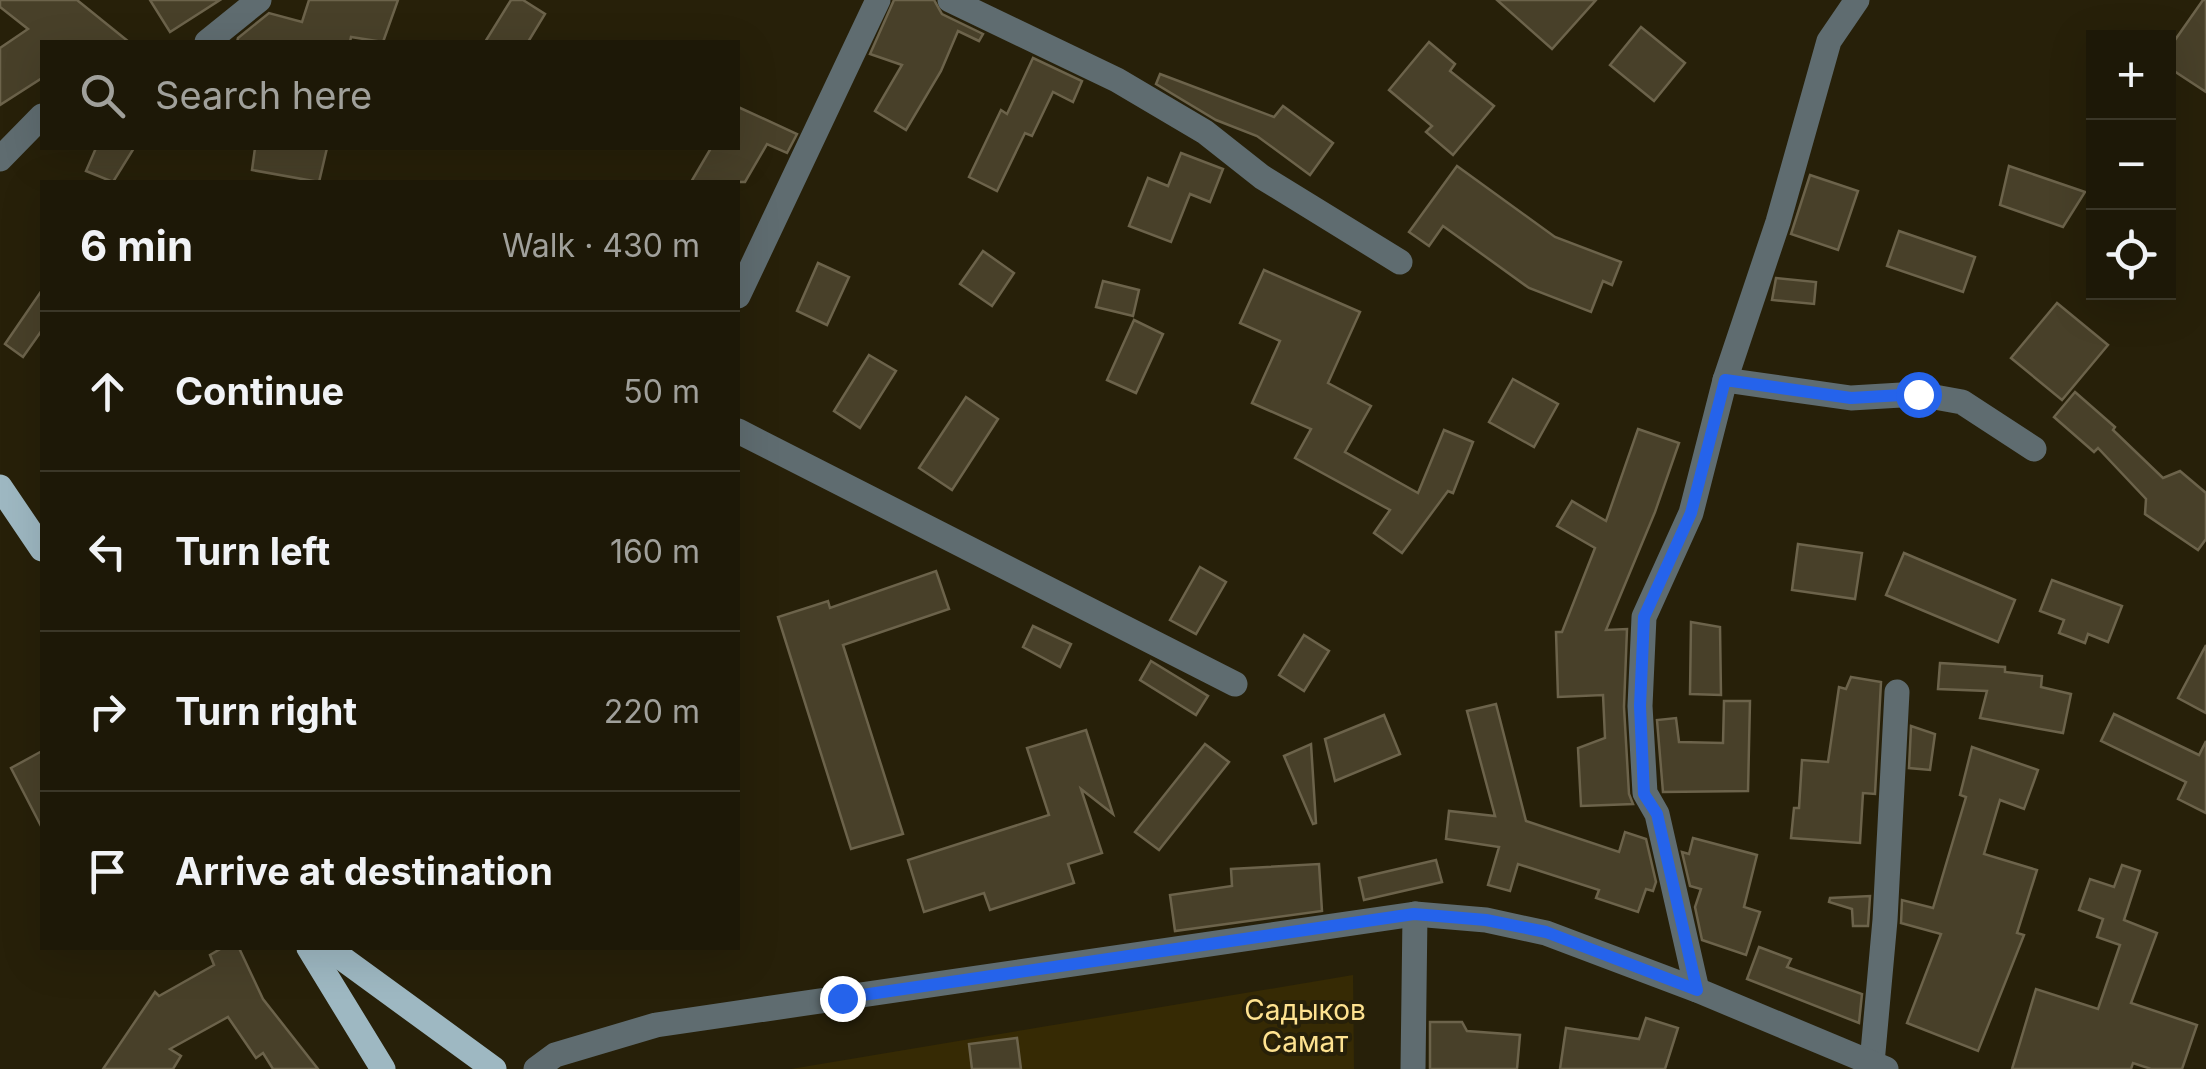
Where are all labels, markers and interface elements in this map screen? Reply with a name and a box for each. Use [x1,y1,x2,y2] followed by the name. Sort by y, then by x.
[2086,30,2176,300] map controls
[2086,30,2176,120] button: +
[40,40,740,150] search box
[75,68,130,123] icon: search
[155,72,372,118] text: Search here
[2086,120,2176,210] button: −
[2086,210,2176,300] button: locate
[80,220,193,271] text: 6 min
[502,226,700,265] text: Walk · 430 m
[80,364,135,419] icon: ahead
[175,368,344,414] text: Continue
[623,372,700,411] text: 50 m
[1896,372,1942,418] route start
[80,524,135,579] icon: left
[175,528,330,574] text: Turn left
[610,532,700,571] text: 160 m
[80,684,135,739] icon: right
[175,688,357,734] text: Turn right
[604,692,700,731] text: 220 m
[80,844,135,899] icon: arrive
[175,848,553,894] text: Arrive at destination
[820,976,866,1022] route end
[1244,993,1366,1059] park label: Садыков Самат

